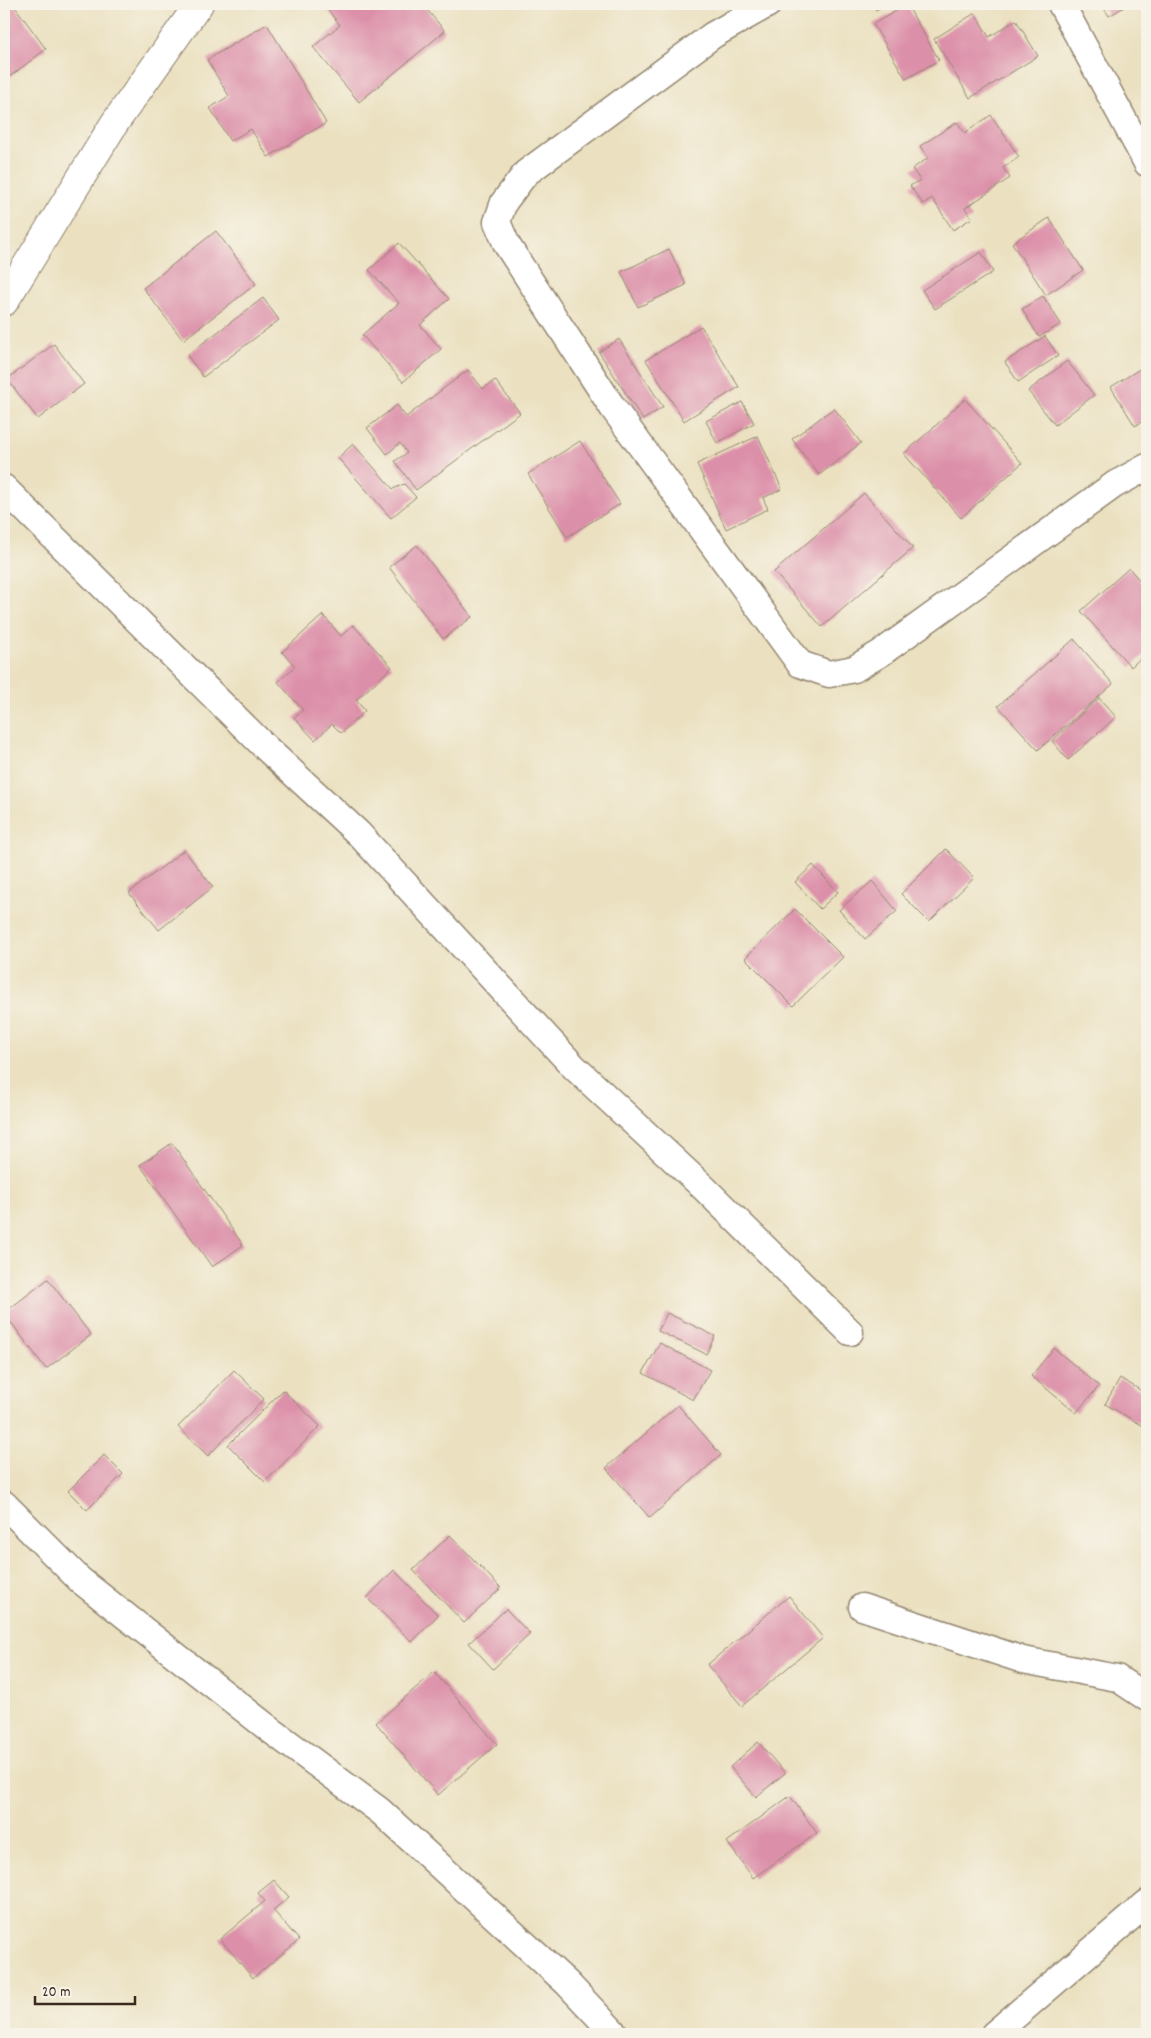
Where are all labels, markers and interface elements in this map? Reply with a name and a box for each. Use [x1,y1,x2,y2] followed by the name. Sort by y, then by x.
[35,1973,135,2005] scale bar
[42,1982,70,2004] text: 20 m

